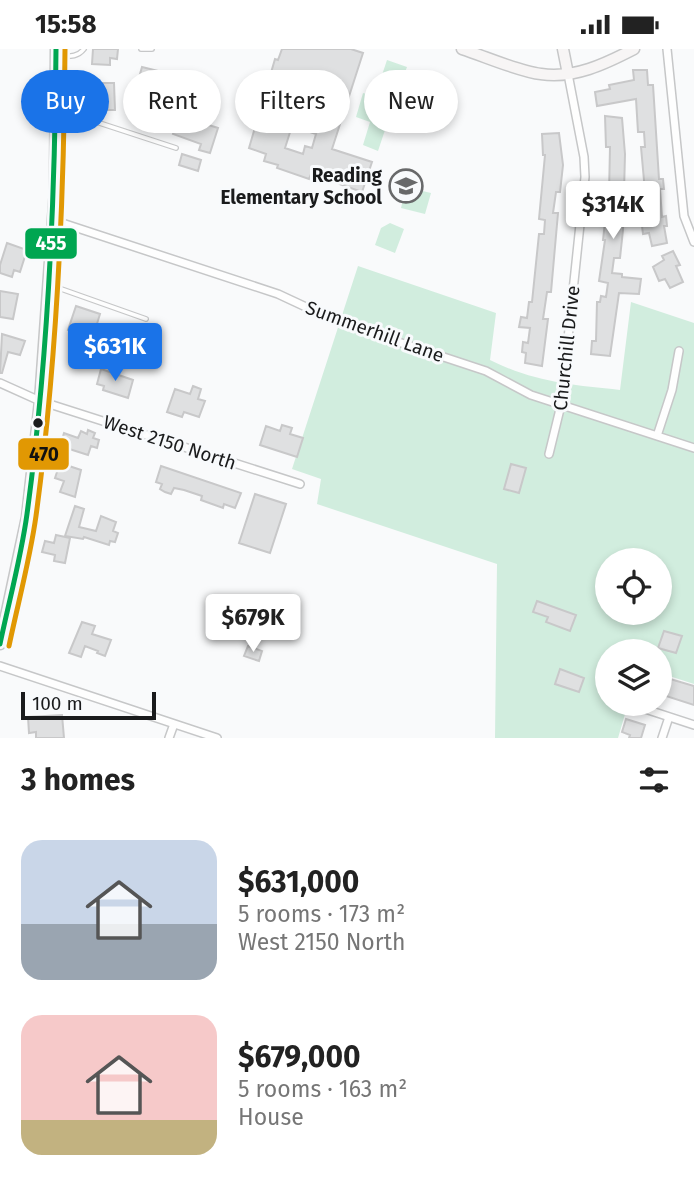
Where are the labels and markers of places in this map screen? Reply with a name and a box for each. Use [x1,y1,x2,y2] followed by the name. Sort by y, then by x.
[220,164,383,209] place label: Reading Elementary School
[387,167,425,205] school or university icon: Reading Elementary School
[564,181,662,241] pin: $314K
[66,323,164,383] pin: $631K
[31,416,45,430] unlabelled marker
[204,595,302,654] pin: $679K

